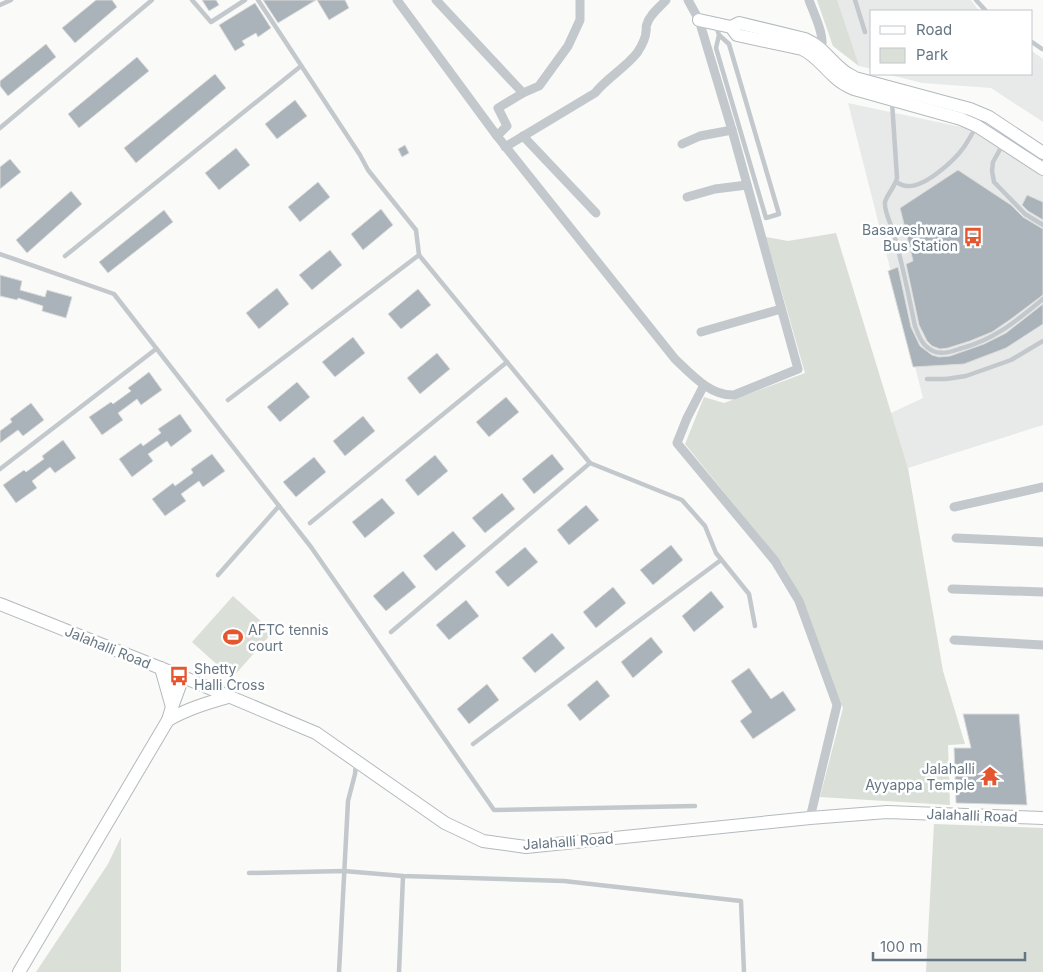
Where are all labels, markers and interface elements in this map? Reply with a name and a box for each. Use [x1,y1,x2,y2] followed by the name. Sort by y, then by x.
[870,10,1033,75] legend
[916,20,952,39] text: Road
[916,45,949,64] text: Park
[862,221,958,254] place label: Basaveshwara Bus Station
[962,226,984,248] bus stop icon: Basaveshwara Bus Station
[248,621,329,654] place label: AFTC tennis court
[63,622,153,672] street label: Jalahalli Road
[222,626,244,648] sports icon: AFTC tennis court
[194,660,265,693] place label: Shetty Halli Cross
[168,665,190,687] bus stop icon: Shetty Halli Cross
[865,760,975,793] place label: Jalahalli Ayyappa Temple
[979,765,1001,787] temple icon: Jalahalli Ayyappa Temple
[926,805,1018,825] street label: Jalahalli Road
[522,829,614,853] street label: Jalahalli Road
[873,930,1026,962] scale bar
[880,937,922,956] text: 100 m

